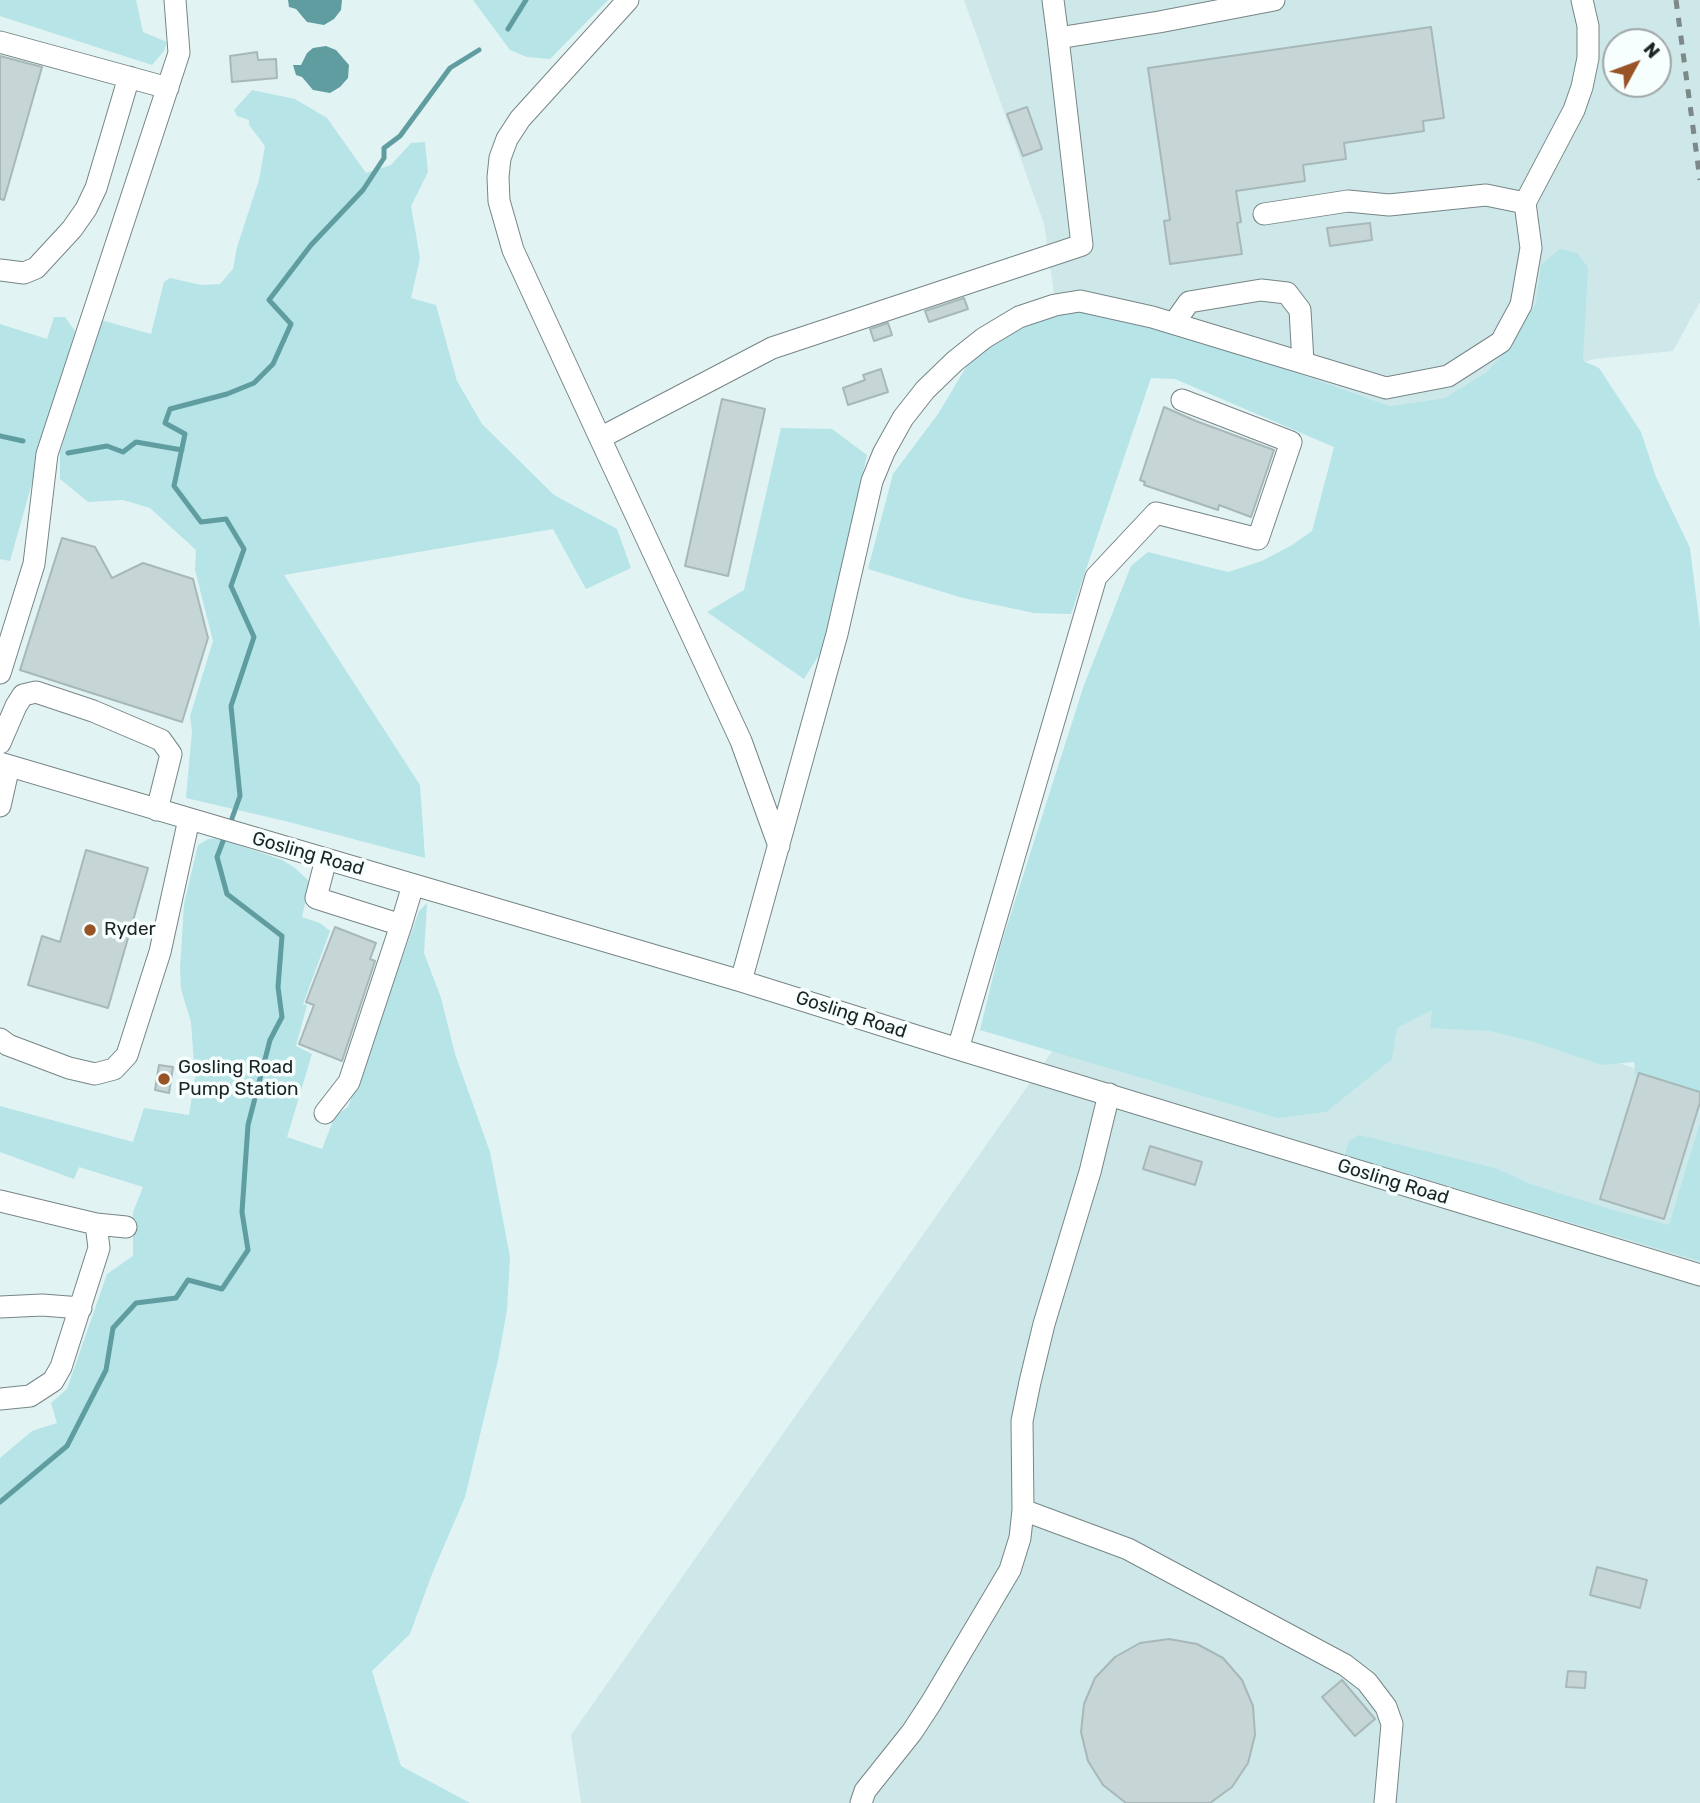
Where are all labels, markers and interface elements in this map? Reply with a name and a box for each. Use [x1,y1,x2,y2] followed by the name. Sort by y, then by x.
[1602,28,1672,98] north arrow
[1639,37,1665,63] text: N
[249,827,367,881] street label: Gosling Road
[104,919,156,941] place label: Ryder
[82,922,98,938] marker: Ryder
[793,986,909,1044] street label: Gosling Road
[178,1057,299,1101] place label: Gosling Road Pump Station
[156,1071,172,1087] marker: Gosling Road Pump Station
[1335,1154,1451,1210] street label: Gosling Road

